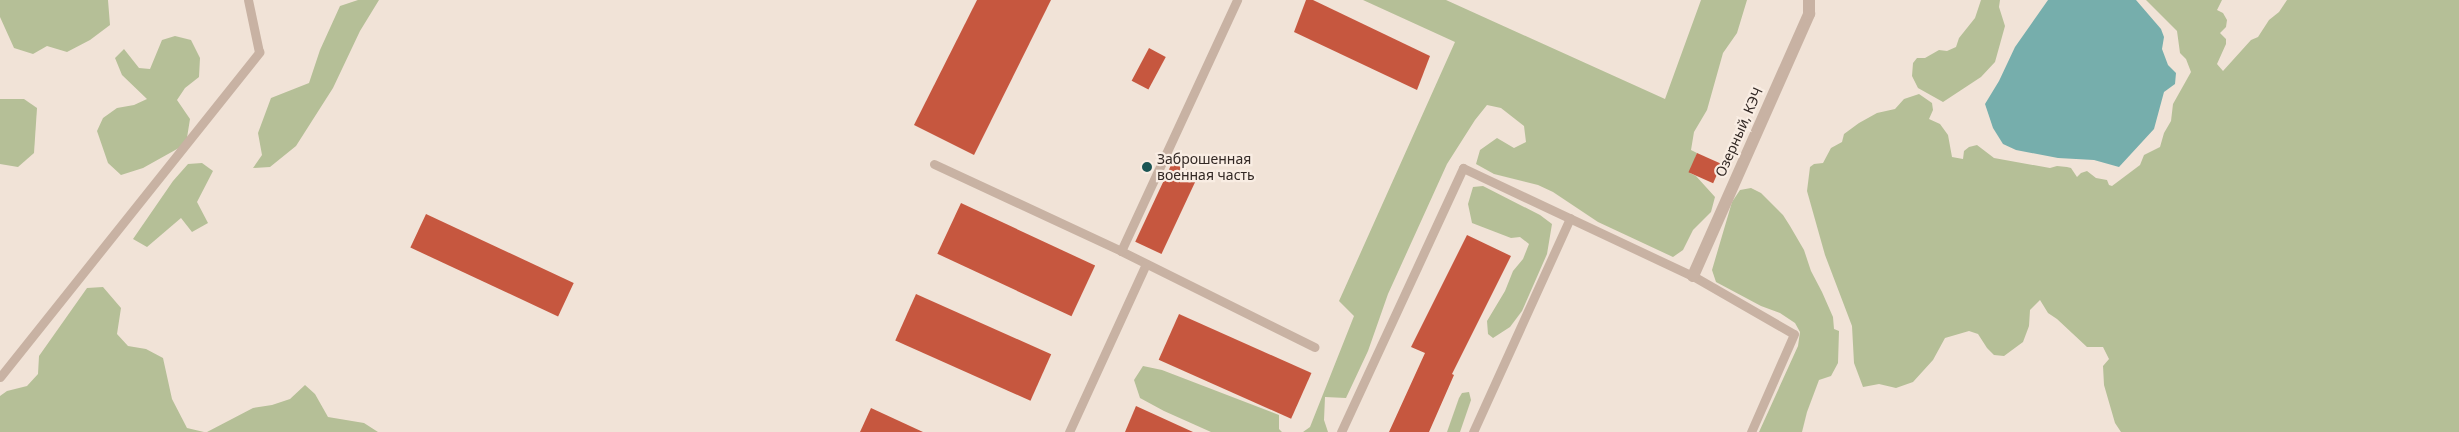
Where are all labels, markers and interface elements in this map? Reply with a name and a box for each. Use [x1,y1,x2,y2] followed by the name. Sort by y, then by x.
[1712,85,1766,179] street label: Озерный, КЭЧ
[1157,151,1255,184] place label: Заброшенная военная часть
[1141,161,1153,173] marker: Заброшенная военная часть

